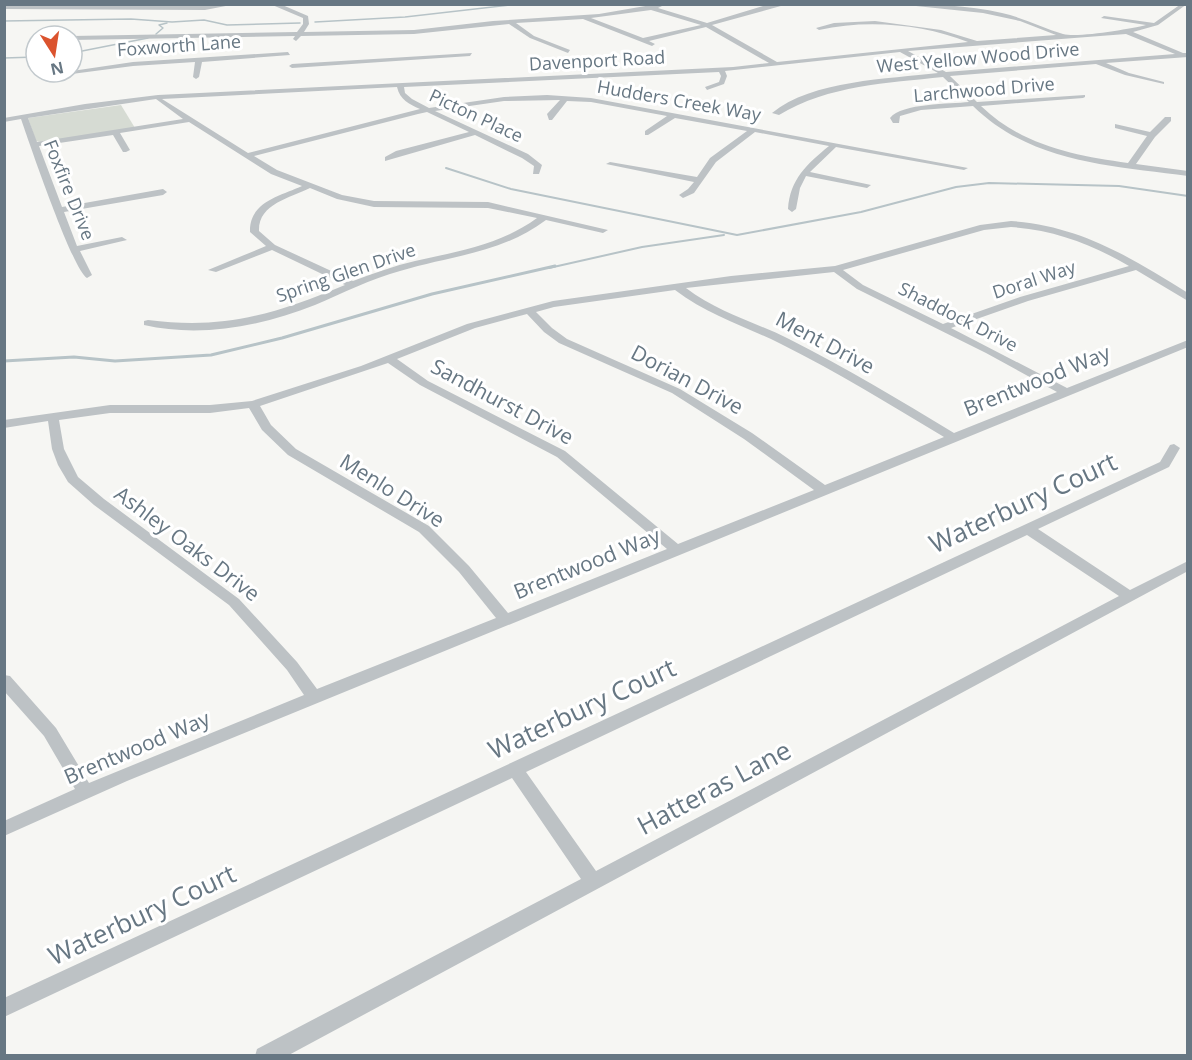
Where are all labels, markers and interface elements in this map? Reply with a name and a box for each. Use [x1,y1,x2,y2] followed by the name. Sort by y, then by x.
[24,24,84,84] north arrow
[116,29,242,61] street label: Foxworth Lane
[876,36,1080,78] street label: West Yellow Wood Drive
[528,44,666,76] street label: Davenport Road
[48,57,66,81] text: N
[912,71,1056,107] street label: Larchwood Drive
[595,74,764,126] street label: Hudders Creek Way
[426,83,527,147] street label: Picton Place
[39,136,101,243] street label: Foxfire Drive
[273,237,419,307] street label: Spring Glen Drive
[989,254,1079,304] street label: Doral Way
[895,276,1022,356] street label: Shaddock Drive
[771,304,880,380] street label: Ment Drive
[627,338,748,420] street label: Dorian Drive
[959,338,1115,422] street label: Brentwood Way
[426,352,579,450] street label: Sandhurst Drive
[923,443,1122,561] street label: Waterbury Court
[335,447,450,533] street label: Menlo Drive
[109,479,266,607] street label: Ashley Oaks Drive
[509,521,665,605] street label: Brentwood Way
[482,649,681,767] street label: Waterbury Court
[59,704,214,790] street label: Brentwood Way
[630,731,797,843] street label: Hatteras Lane
[42,855,241,973] street label: Waterbury Court

